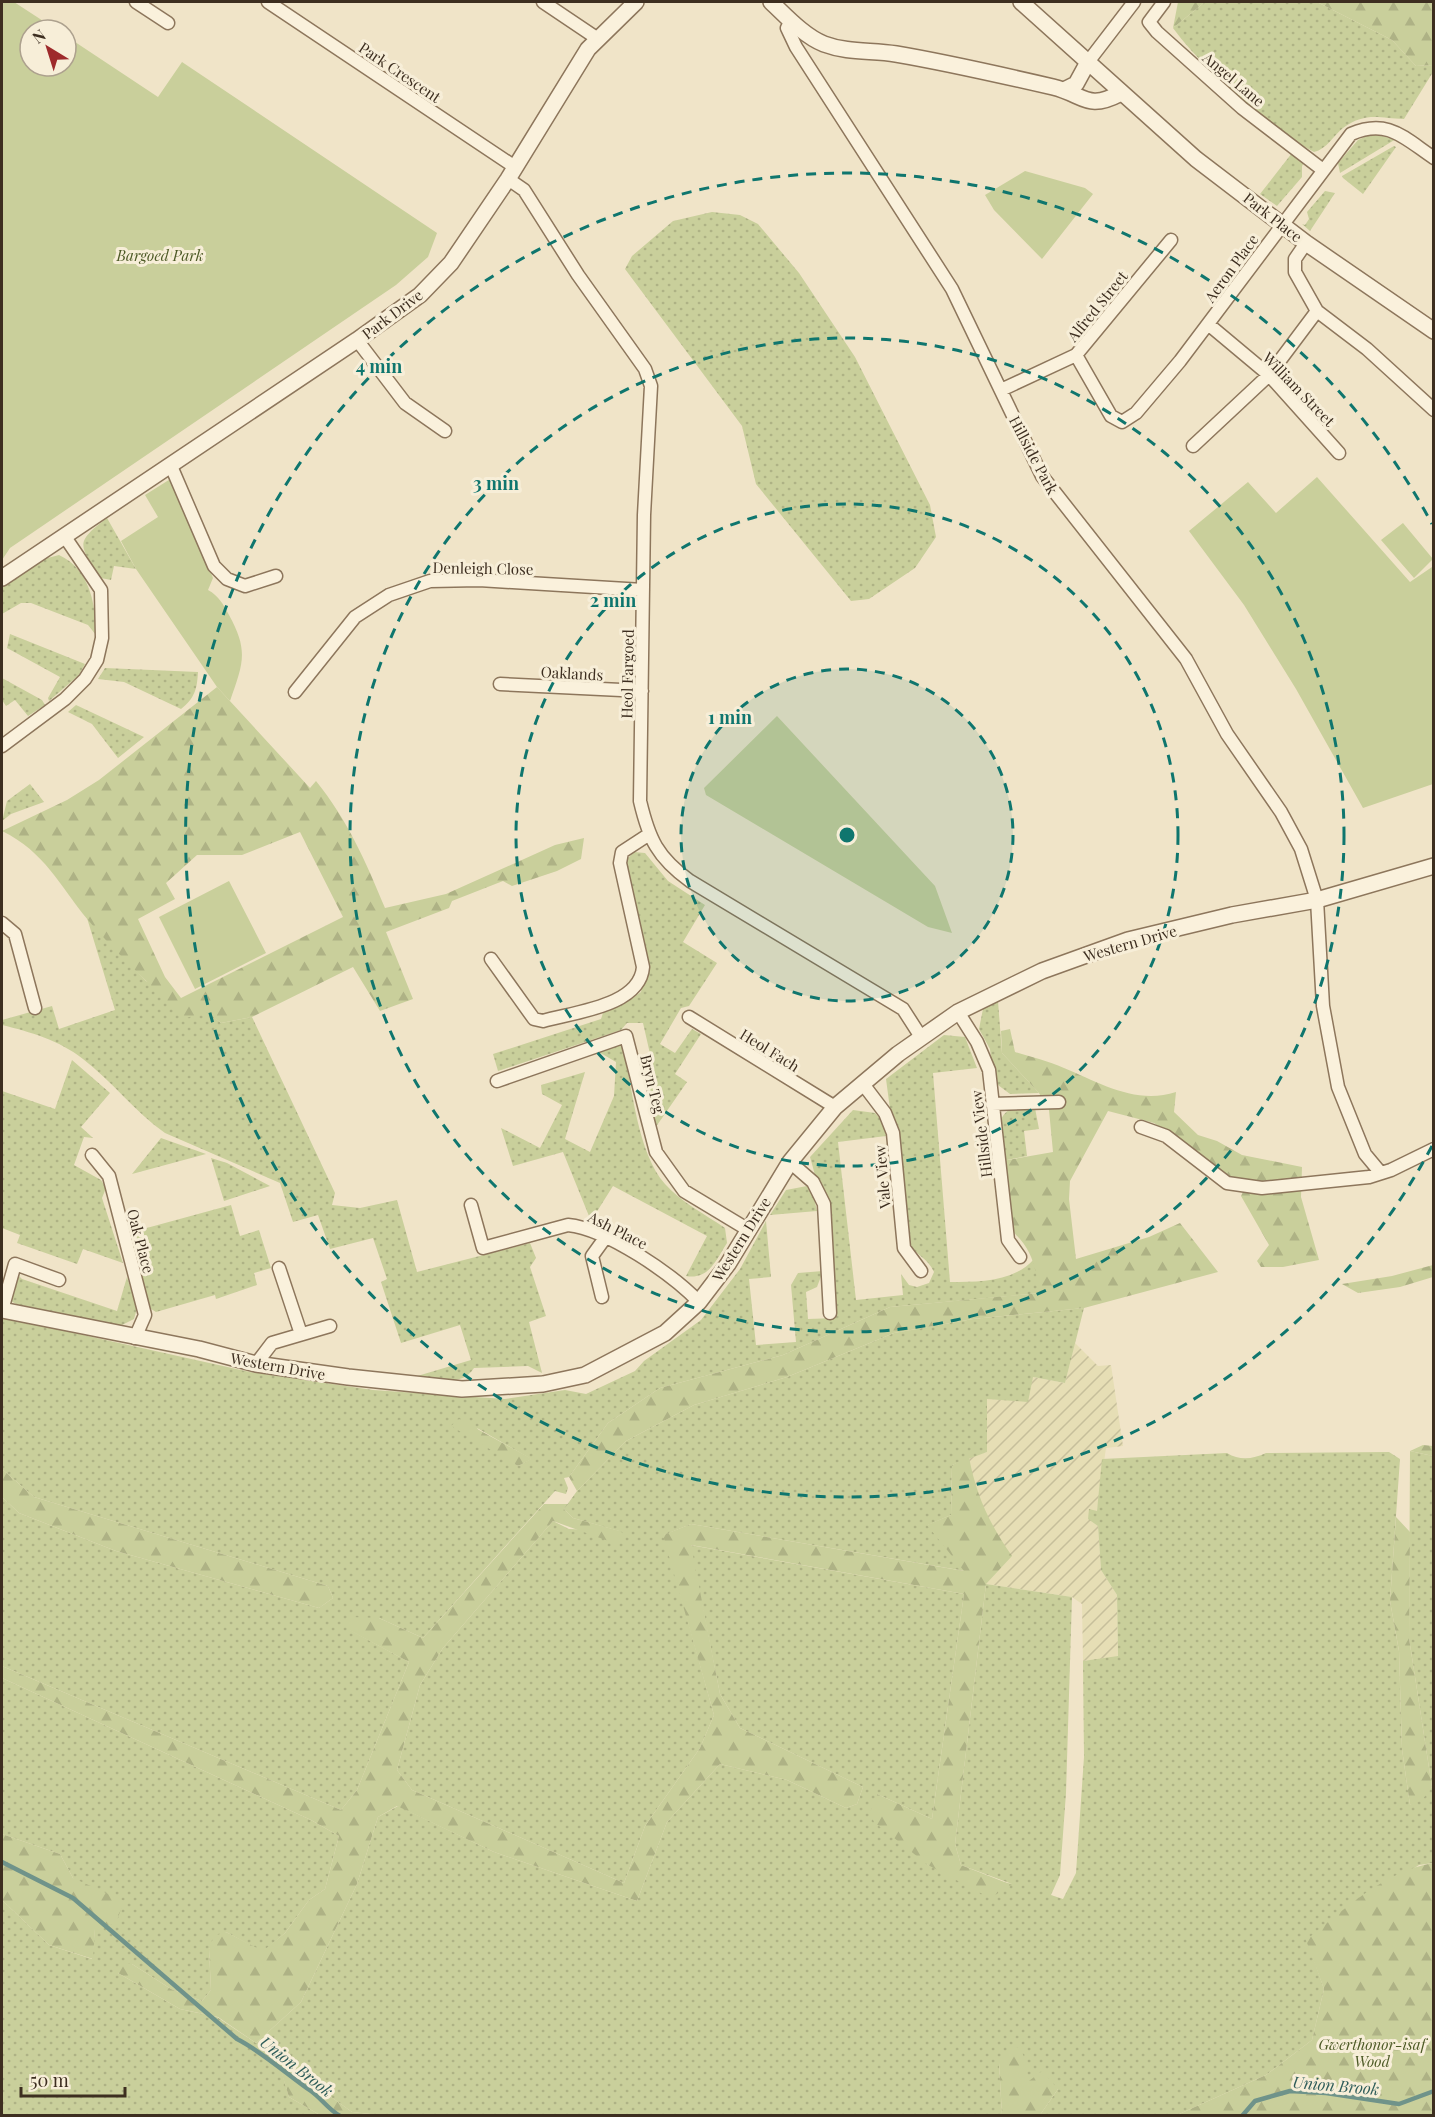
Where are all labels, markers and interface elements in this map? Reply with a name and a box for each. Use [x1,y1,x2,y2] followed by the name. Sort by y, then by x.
[18,18,78,78] north arrow
[27,24,50,48] text: N
[355,37,445,107] street label: Park Crescent
[1198,47,1269,111] street label: Angel Lane
[1239,188,1307,246] street label: Park Place
[1199,230,1262,307] street label: Aeron Place
[116,245,204,265] park label: Bargoed Park
[1062,266,1132,346] street label: Alfred Street
[358,285,426,343] street label: Park Drive
[1258,347,1340,431] street label: William Street
[356,354,402,378] text: 4 min
[1005,412,1063,498] street label: Hillside Park
[473,471,519,495] text: 3 min
[432,557,534,579] street label: Denleigh Close
[590,588,636,612] text: 2 min
[616,629,638,719] street label: Heol Fargoed
[540,661,604,685] street label: Oaklands
[708,705,752,729] text: 1 min
[837,825,857,845] centre of rings
[1080,920,1179,966] street label: Western Drive
[736,1024,804,1076] street label: Heol Fach
[636,1052,670,1116] street label: Bryn Teg
[966,1089,996,1179] street label: Hillside View
[869,1144,895,1210] street label: Vale View
[707,1193,775,1286] street label: Western Drive
[584,1206,651,1253] street label: Ash Place
[123,1207,159,1275] street label: Oak Place
[228,1348,327,1384] street label: Western Drive
[256,2031,338,2101] water label: Union Brook
[1319,2034,1429,2071] park label: Gwerthonor-isaf Wood
[21,2060,124,2098] scale bar
[30,2068,69,2092] text: 50 m
[1292,2071,1380,2099] water label: Union Brook

